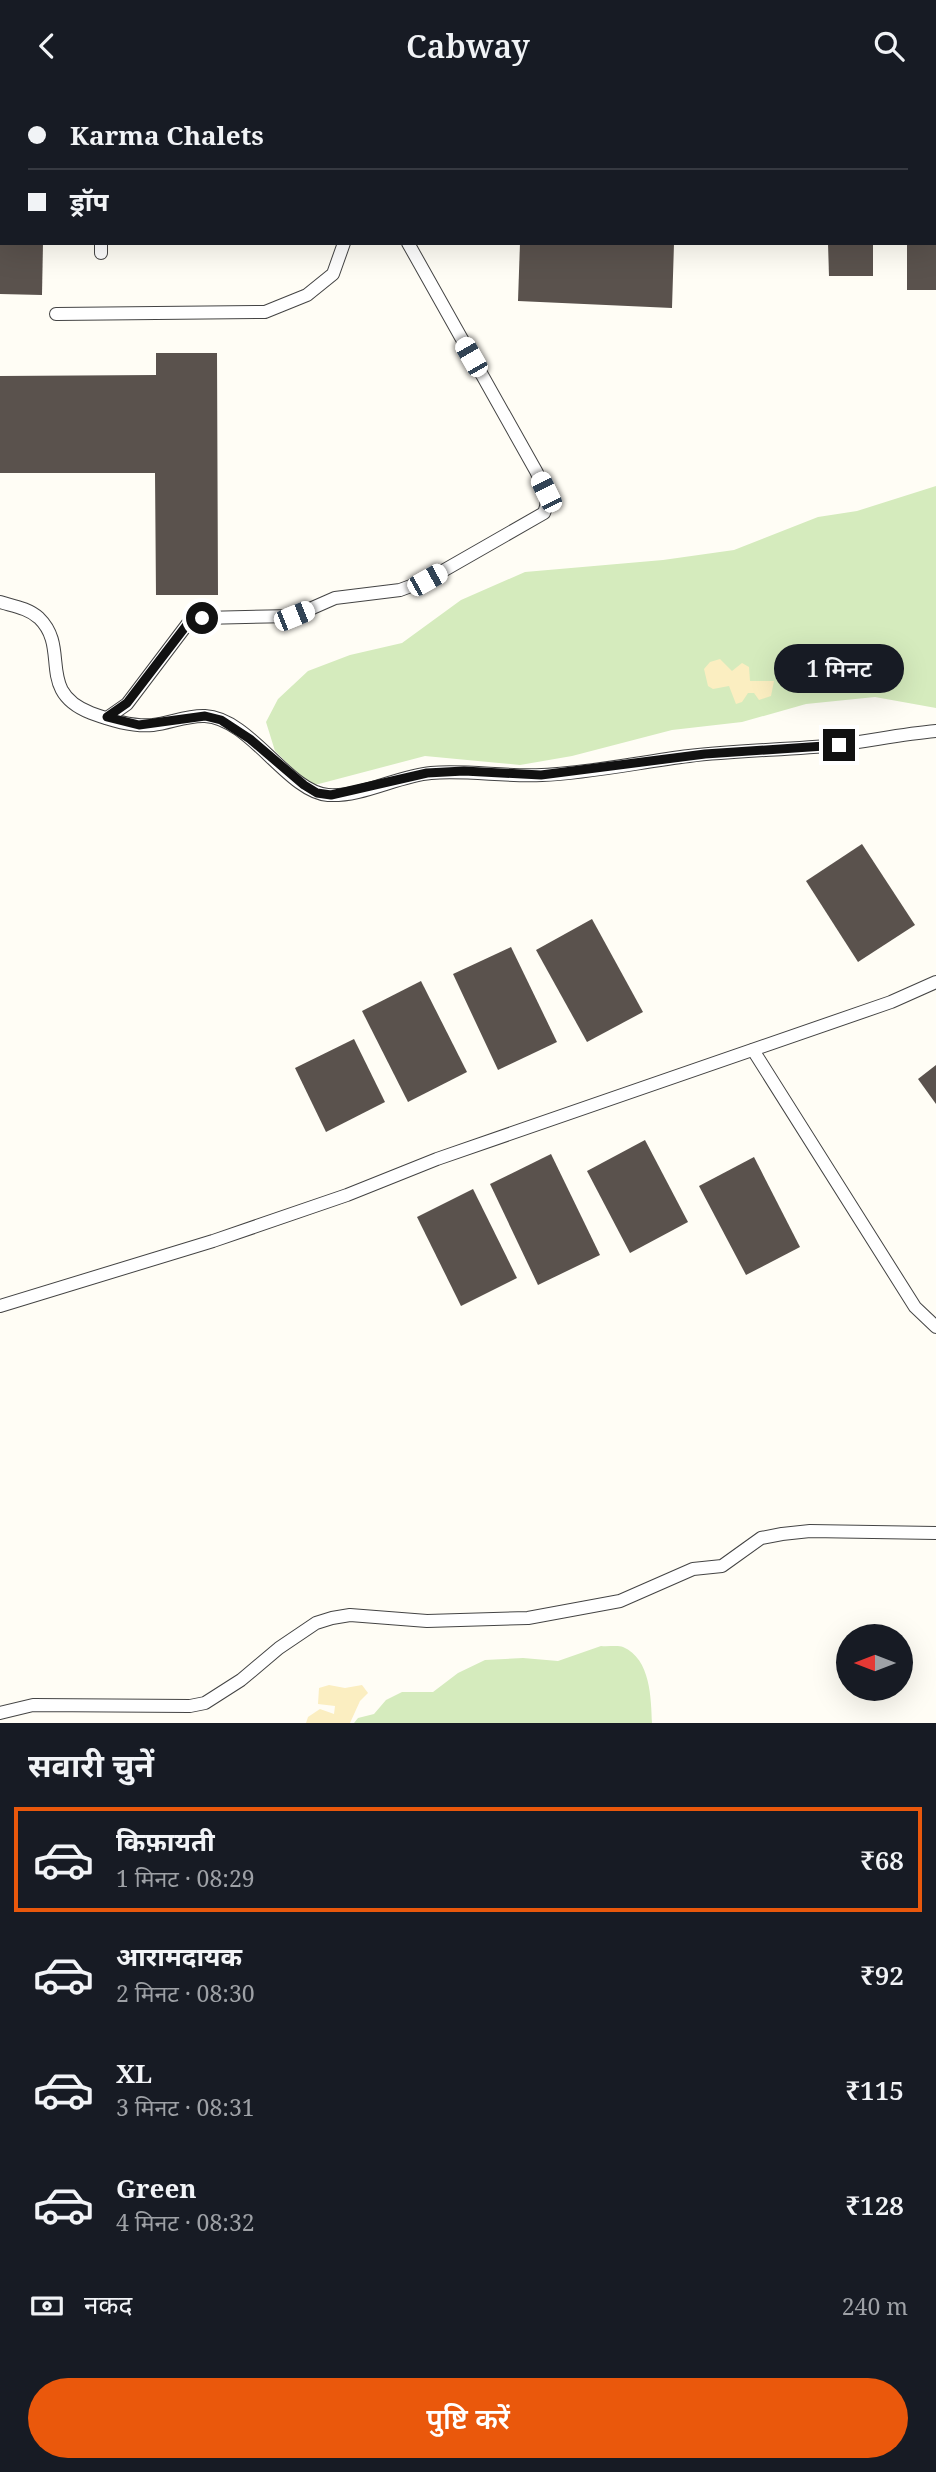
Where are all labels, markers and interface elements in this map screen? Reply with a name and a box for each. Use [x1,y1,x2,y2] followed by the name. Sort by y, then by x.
[406,24,530,67] text: Cabway
[28,27,66,65] icon: back
[870,27,908,65] icon: search
[70,117,264,153] text: Karma Chalets
[70,183,108,219] text: ड्रॉप
[452,334,491,380] car
[528,469,565,515] car
[404,561,451,599] car
[271,598,318,634] car
[186,602,218,634] route start
[774,643,904,693] callout: 1 मिनट
[806,652,872,684] text: 1 मिनट
[823,729,855,761] route end
[836,1624,914,1701] north arrow
[836,1624,913,1701] map controls
[28,1743,154,1786] text: सवारी चुनें
[116,1823,215,1859] text: किफ़ायती
[32,1828,95,1891] icon: car
[860,1842,904,1878] text: ₹68
[116,1862,255,1894] text: 1 मिनट · 08:29
[116,1938,242,1974] text: आरामदायक
[32,1943,95,2006] icon: car
[860,1957,904,1993] text: ₹92
[116,1977,255,2009] text: 2 मिनट · 08:30
[116,2055,152,2091] text: XL
[32,2058,95,2121] icon: car
[846,2072,904,2108] text: ₹115
[116,2091,255,2123] text: 3 मिनट · 08:31
[116,2170,197,2206] text: Green
[32,2173,95,2236] icon: car
[846,2187,904,2223] text: ₹128
[116,2206,255,2238] text: 4 मिनट · 08:32
[84,2286,132,2322] text: नकद
[28,2287,66,2325] icon: cash
[842,2290,908,2322] text: 240 m
[28,2378,908,2458] button: पुष्टि करें

